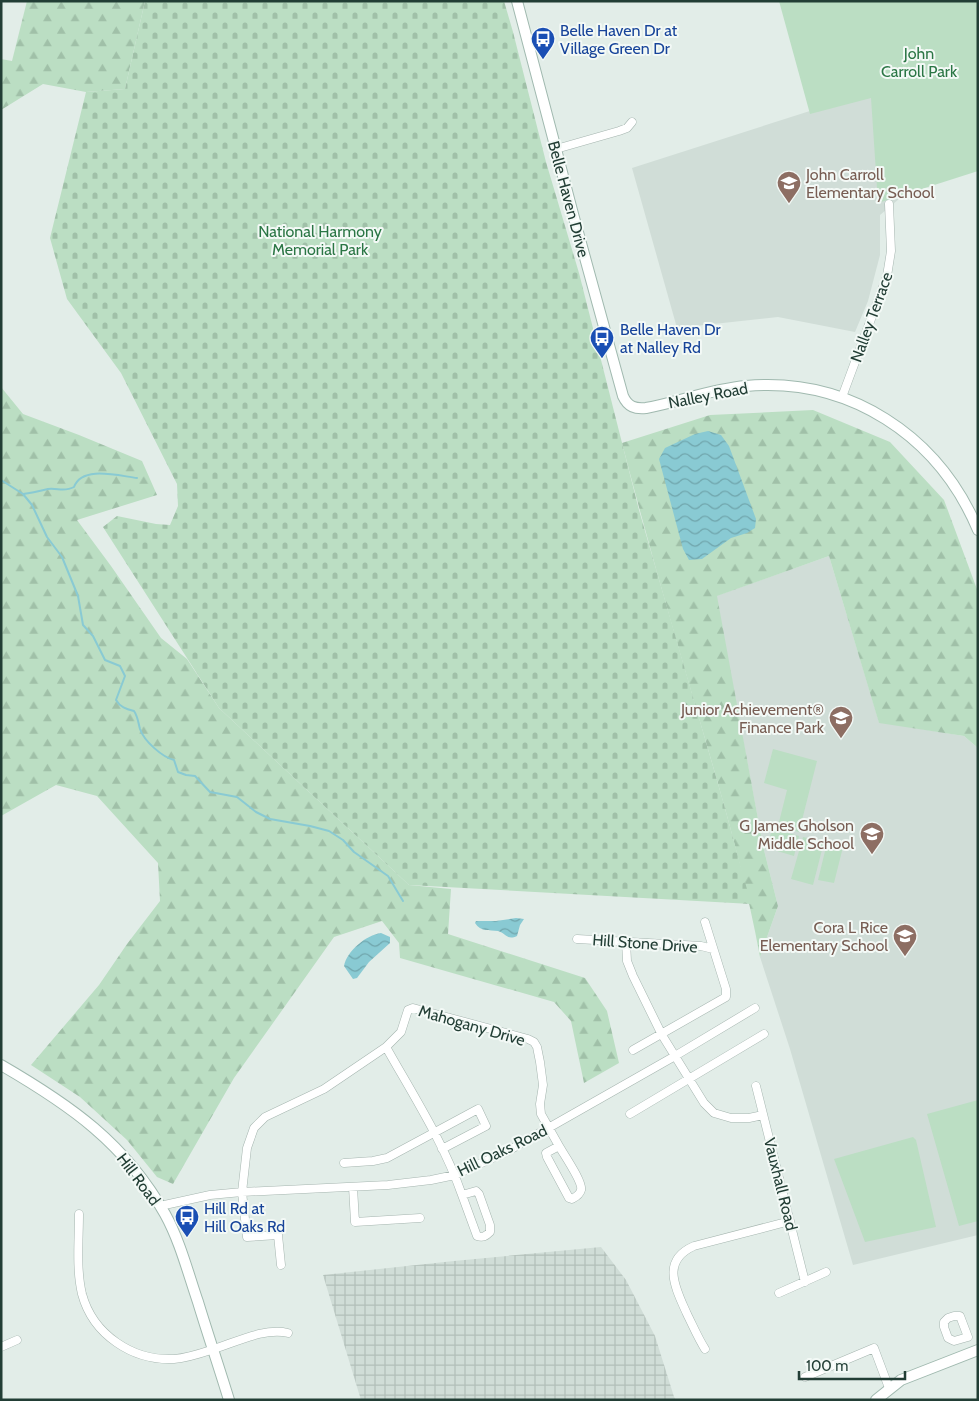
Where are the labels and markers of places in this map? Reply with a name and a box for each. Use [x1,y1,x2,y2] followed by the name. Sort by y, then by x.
[560,21,678,58] place label: Belle Haven Dr at Village Green Dr
[530,26,556,60] bus stop icon: Belle Haven Dr at Village Green Dr
[805,165,934,202] place label: John Carroll Elementary School
[776,170,802,204] school or university icon: John Carroll Elementary School
[620,320,722,357] place label: Belle Haven Dr at Nalley Rd
[589,325,615,359] bus stop icon: Belle Haven Dr at Nalley Rd
[680,700,825,737] place label: Junior Achievement® Finance Park
[828,705,854,739] school or university icon: Junior Achievement® Finance Park
[739,816,854,853] place label: G James Gholson Middle School
[859,821,885,855] school or university icon: G James Gholson Middle School
[760,918,888,955] place label: Cora L Rice Elementary School
[892,923,918,957] school or university icon: Cora L Rice Elementary School
[204,1199,285,1236] place label: Hill Rd at Hill Oaks Rd
[174,1204,200,1238] bus stop icon: Hill Rd at Hill Oaks Rd

